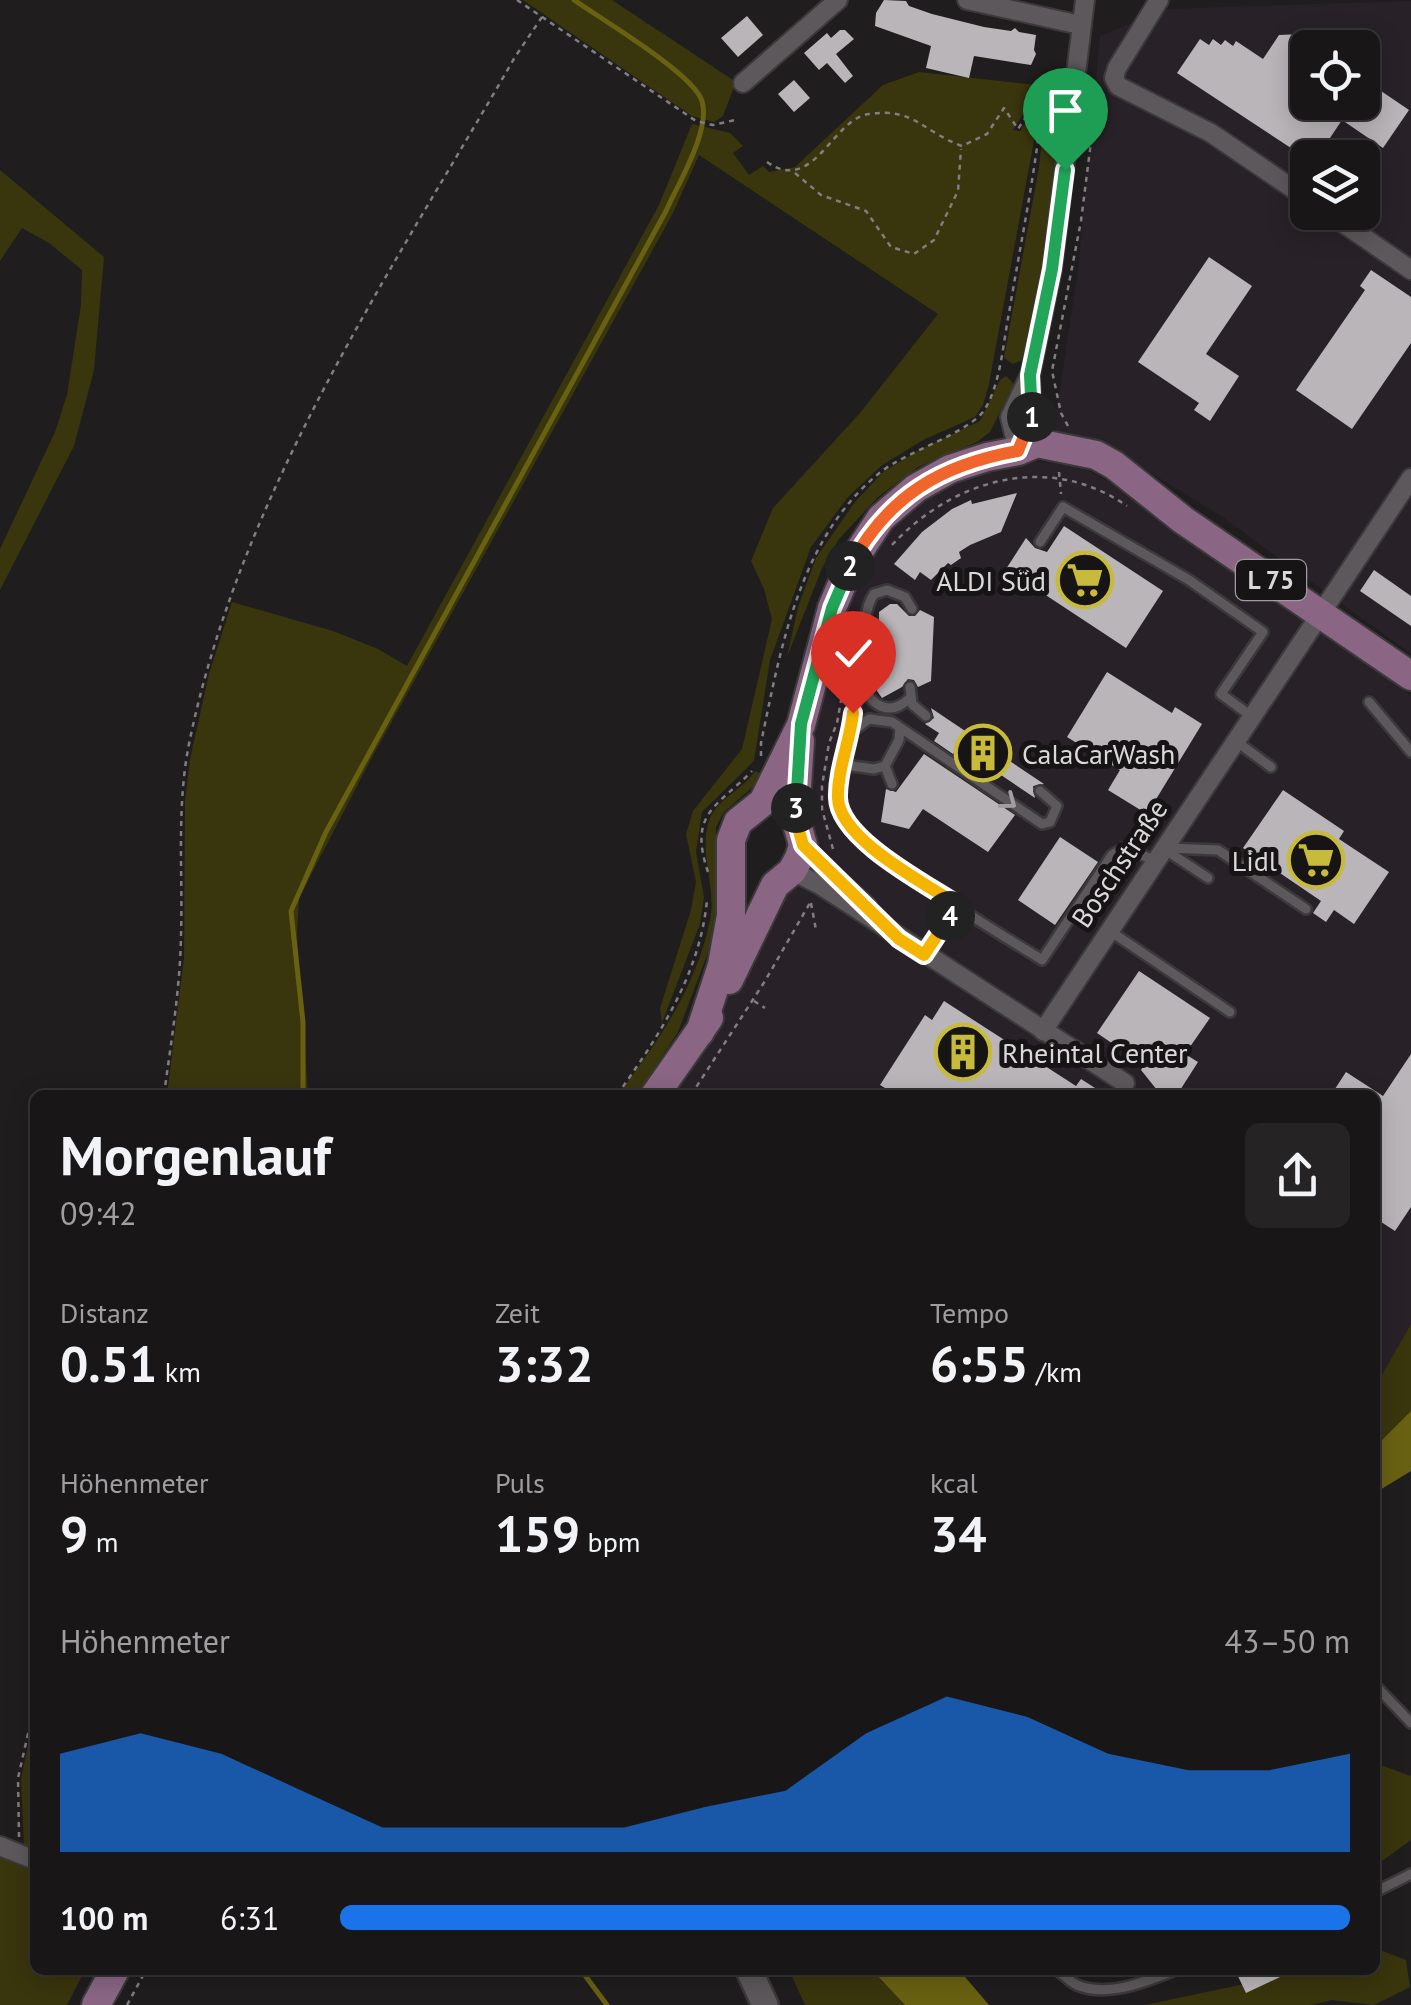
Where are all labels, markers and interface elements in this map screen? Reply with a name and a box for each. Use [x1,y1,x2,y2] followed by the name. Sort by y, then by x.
[1290,30,1380,230] map controls
[1290,30,1380,120] button: locate
[1023,68,1108,171] pin
[1038,83,1093,138] icon: arrive
[1290,140,1380,230] button: layers
[1007,392,1057,442] pin: 1
[1024,398,1040,435] text: 1
[825,541,875,591] pin: 2
[842,547,858,584] text: 2
[1055,550,1115,610] supermarket icon: ALDI Süd
[1236,560,1306,600] road number: L 75
[936,562,1046,599] place label: ALDI Süd
[811,611,896,714] pin
[826,626,881,681] icon: check
[953,723,1013,783] building icon: CalaCarWash
[1022,735,1175,772] place label: CalaCarWash
[771,783,821,833] pin: 3
[788,789,804,826] text: 3
[998,790,1016,807] one-way arrow
[1063,792,1175,934] street label: Boschstraße
[1286,830,1346,890] supermarket icon: Lidl
[1232,842,1277,879] place label: Lidl
[925,891,975,941] pin: 4
[942,897,958,934] text: 4
[933,1022,993,1082] building icon: Rheintal Center
[1002,1034,1188,1071] place label: Rheintal Center
[60,1119,331,1190] text: Morgenlauf
[1245,1123,1350,1228] button: share
[60,1192,137,1234] text: 09:42
[60,1294,149,1331] text: Distanz
[495,1294,540,1331] text: Zeit
[930,1294,1009,1331] text: Tempo
[60,1331,157,1396] text: 0.51
[495,1331,594,1396] text: 3:32
[930,1331,1029,1396] text: 6:55
[157,1353,201,1390] text: km
[1029,1353,1082,1390] text: /km
[60,1464,209,1501] text: Höhenmeter
[495,1464,545,1501] text: Puls
[930,1464,978,1501] text: kcal
[60,1501,88,1566] text: 9
[495,1501,580,1566] text: 159
[930,1501,987,1566] text: 34
[88,1523,119,1560] text: m
[580,1523,641,1560] text: bpm
[60,1620,230,1662] text: Höhenmeter
[1225,1620,1350,1662] text: 43–50 m
[60,1897,148,1939] text: 100 m
[220,1897,279,1939] text: 6:31

